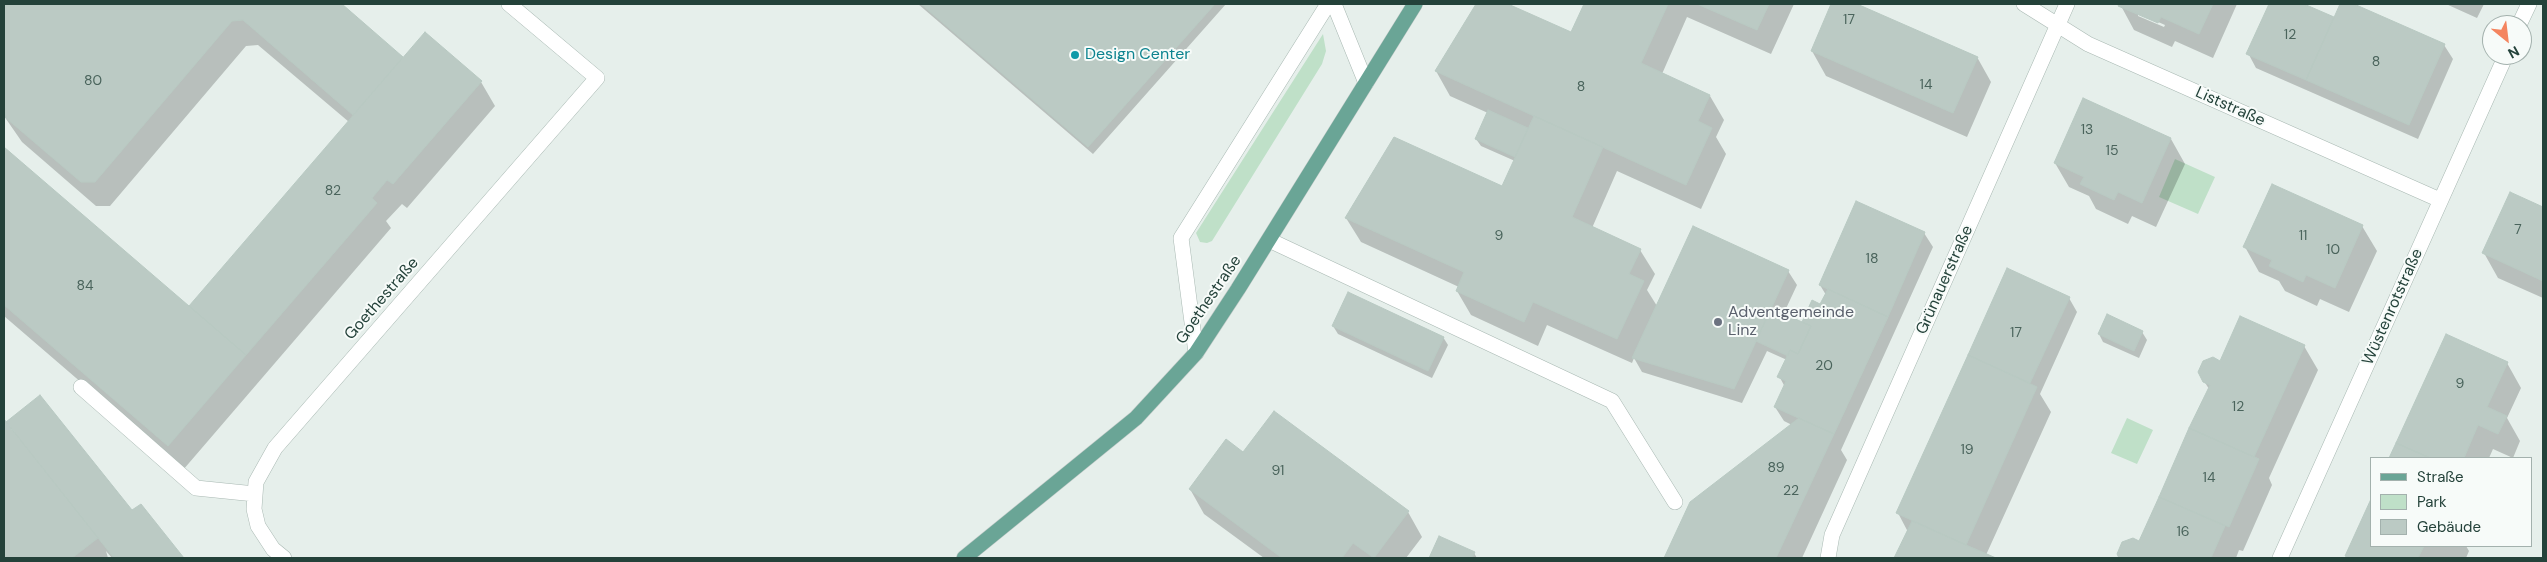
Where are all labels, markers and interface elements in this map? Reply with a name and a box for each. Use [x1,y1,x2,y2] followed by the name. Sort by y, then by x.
[1843,12,1855,28] house number: 17
[2482,15,2532,65] north arrow
[2284,27,2296,43] house number: 12
[2505,42,2523,63] text: N
[1085,45,1190,65] place label: Design Center
[1069,49,1081,61] marker: Design Center
[2372,54,2380,70] house number: 8
[84,73,102,89] house number: 80
[1920,77,1932,93] house number: 14
[1577,79,1585,95] house number: 8
[2192,83,2268,131] street label: Liststraße
[2081,122,2093,138] house number: 13
[2106,143,2118,159] house number: 15
[325,183,341,199] house number: 82
[2514,222,2522,238] house number: 7
[1912,223,1978,337] street label: Grünauerstraße
[1495,228,1503,244] house number: 9
[2299,228,2307,244] house number: 11
[2326,242,2340,258] house number: 10
[2359,246,2427,368] street label: Wüstenrotstraße
[1866,251,1878,267] house number: 18
[1172,252,1246,348] street label: Goethestraße
[341,254,423,344] street label: Goethestraße
[76,278,94,294] house number: 84
[1728,303,1854,341] place label: Adventgemeinde Linz
[1712,316,1724,328] marker: Adventgemeinde Linz
[2010,325,2022,341] house number: 17
[1815,358,1833,374] house number: 20
[2456,376,2464,392] house number: 9
[2232,399,2244,415] house number: 12
[1960,442,1974,458] house number: 19
[2370,457,2532,547] legend
[1768,460,1784,476] house number: 89
[1272,463,1284,479] house number: 91
[2417,467,2464,487] text: Straße
[2203,470,2215,486] house number: 14
[1783,483,1799,499] house number: 22
[2417,492,2447,512] text: Park
[2417,517,2481,537] text: Gebäude
[2176,524,2190,540] house number: 16

